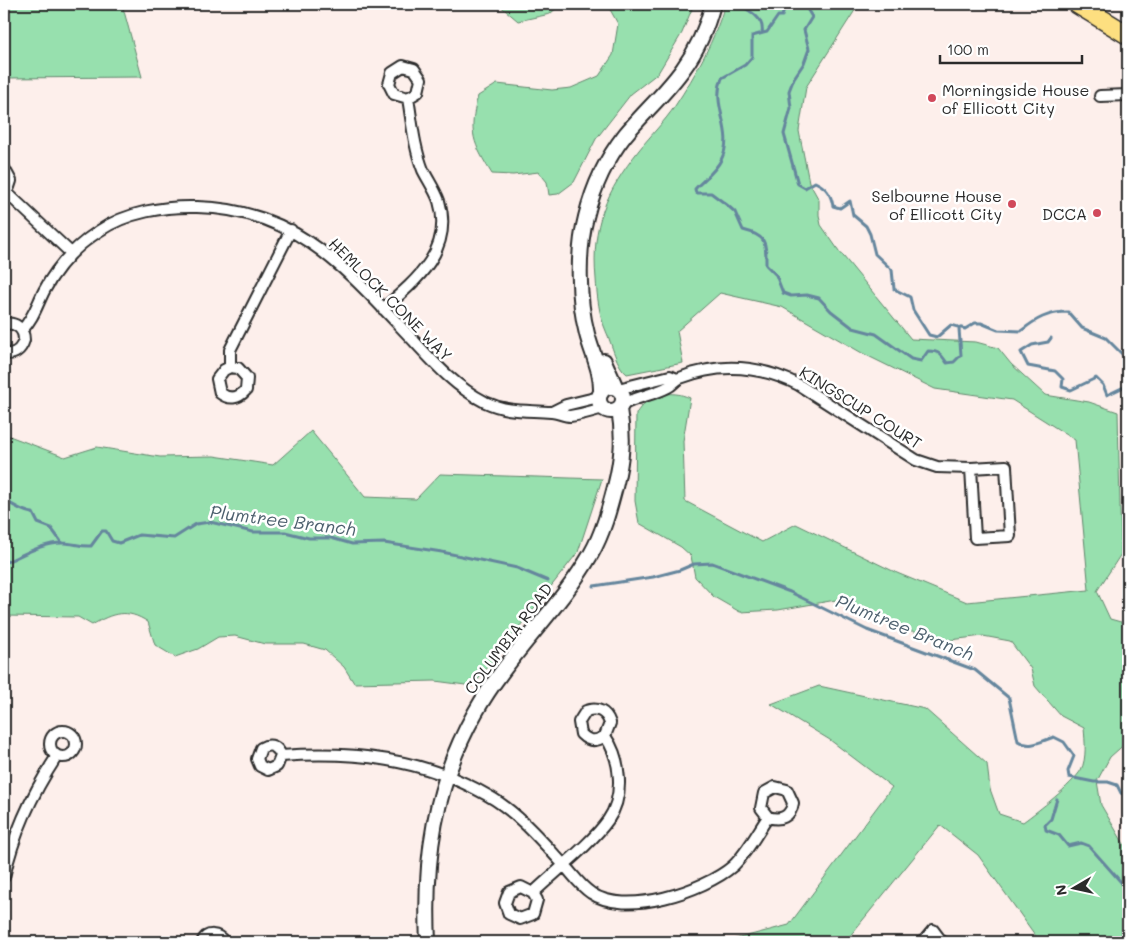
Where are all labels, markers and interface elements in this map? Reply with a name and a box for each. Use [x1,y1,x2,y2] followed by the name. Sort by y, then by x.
[940,32,1082,64] scale bar
[947,39,989,59] text: 100 m
[942,79,1089,118] place label: Morningside House of Ellicott City
[926,92,938,104] marker: Morningside House of Ellicott City
[871,185,1002,224] place label: Selbourne House of Ellicott City
[1006,198,1018,210] marker: Selbourne House of Ellicott City
[1042,203,1087,224] place label: DCCA
[1091,207,1103,219] marker: DCCA
[325,233,457,365] street label: HEMLOCK CONE WAY
[796,361,926,453] street label: KINGSCUP COURT
[209,499,357,541] water label: Plumtree Branch
[459,578,557,698] street label: COLUMBIA ROAD
[832,588,978,666] water label: Plumtree Branch
[1050,864,1100,914] north arrow
[1050,883,1071,897] text: N

